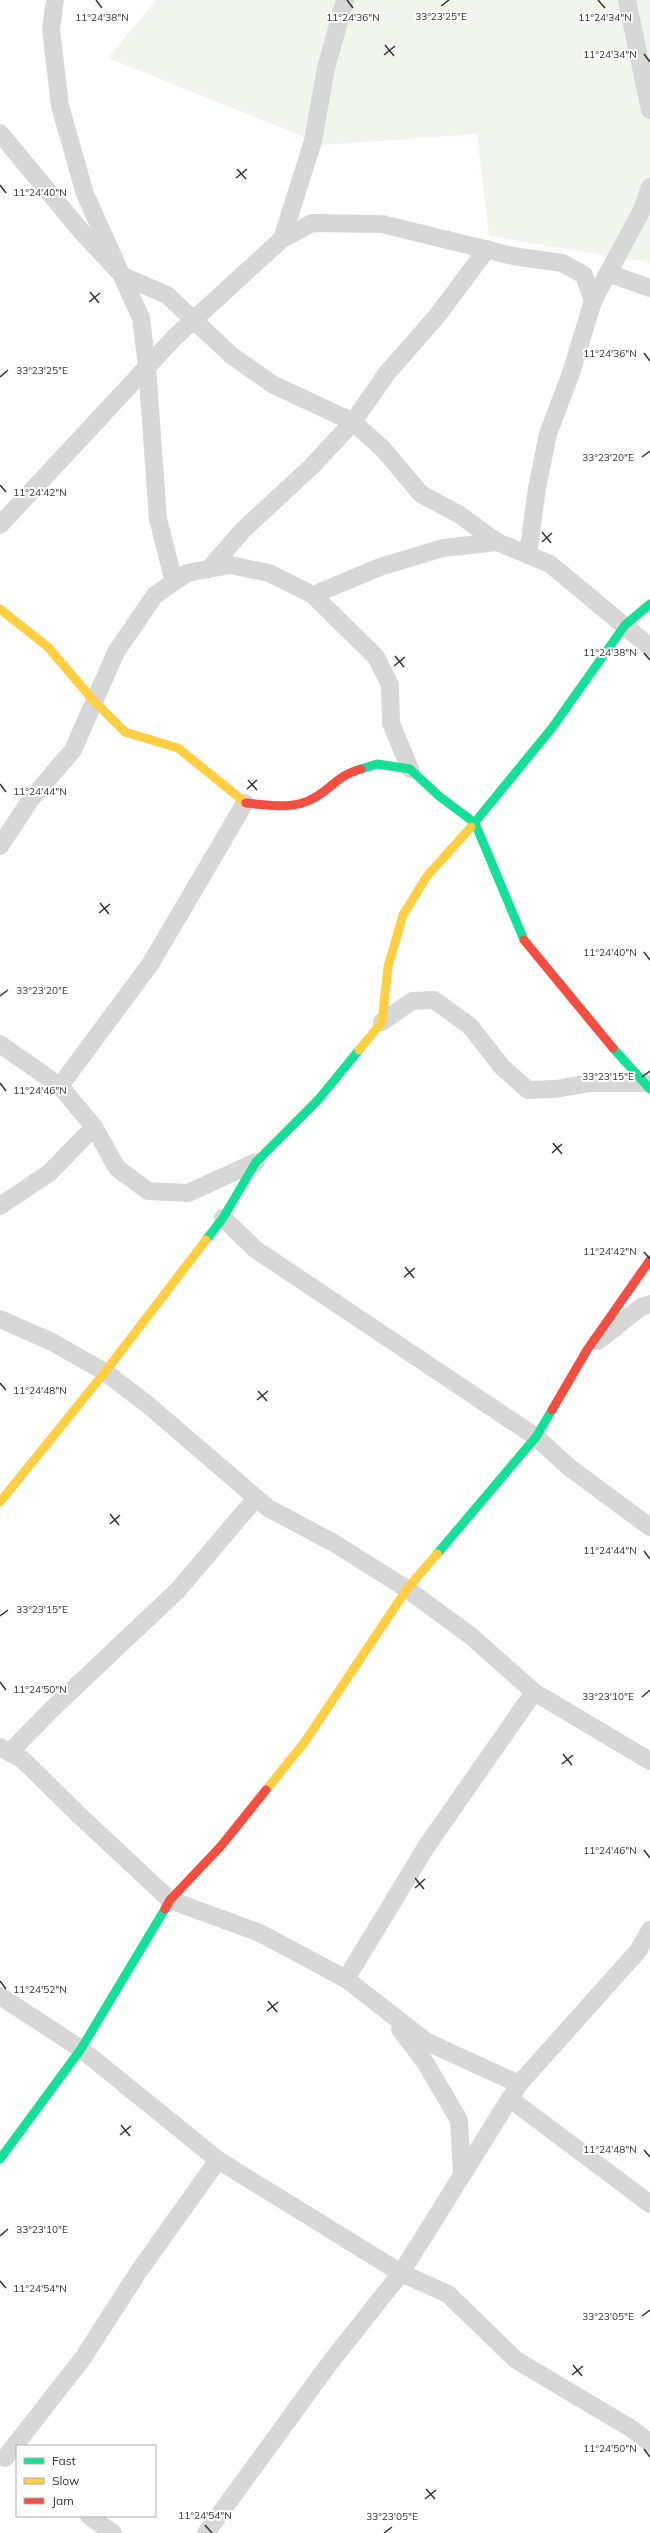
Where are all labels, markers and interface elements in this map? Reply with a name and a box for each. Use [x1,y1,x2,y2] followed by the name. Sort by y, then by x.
[415,10,467,23] text: 33°23'25"E
[75,11,129,24] text: 11°24'38"N
[326,11,380,24] text: 11°24'36"N
[578,11,632,24] text: 11°24'34"N
[583,48,637,61] text: 11°24'34"N
[13,186,67,199] text: 11°24'40"N
[583,347,637,360] text: 11°24'36"N
[16,364,68,377] text: 33°23'25"E
[582,451,634,464] text: 33°23'20"E
[13,486,67,499] text: 11°24'42"N
[583,646,637,659] text: 11°24'38"N
[13,785,67,798] text: 11°24'44"N
[583,946,637,959] text: 11°24'40"N
[16,984,68,997] text: 33°23'20"E
[582,1070,634,1083] text: 33°23'15"E
[13,1084,67,1097] text: 11°24'46"N
[583,1245,637,1258] text: 11°24'42"N
[13,1384,67,1397] text: 11°24'48"N
[583,1544,637,1557] text: 11°24'44"N
[16,1603,68,1616] text: 33°23'15"E
[13,1683,67,1696] text: 11°24'50"N
[582,1690,634,1703] text: 33°23'10"E
[583,1844,637,1857] text: 11°24'46"N
[13,1983,67,1996] text: 11°24'52"N
[583,2143,637,2156] text: 11°24'48"N
[16,2223,68,2236] text: 33°23'10"E
[13,2282,67,2295] text: 11°24'54"N
[582,2310,634,2323] text: 33°23'05"E
[583,2442,637,2455] text: 11°24'50"N
[16,2445,156,2517] legend
[52,2453,76,2468] text: Fast
[52,2473,80,2488] text: Slow
[52,2493,74,2508] text: Jam
[178,2509,232,2522] text: 11°24'54"N
[366,2510,418,2523] text: 33°23'05"E

